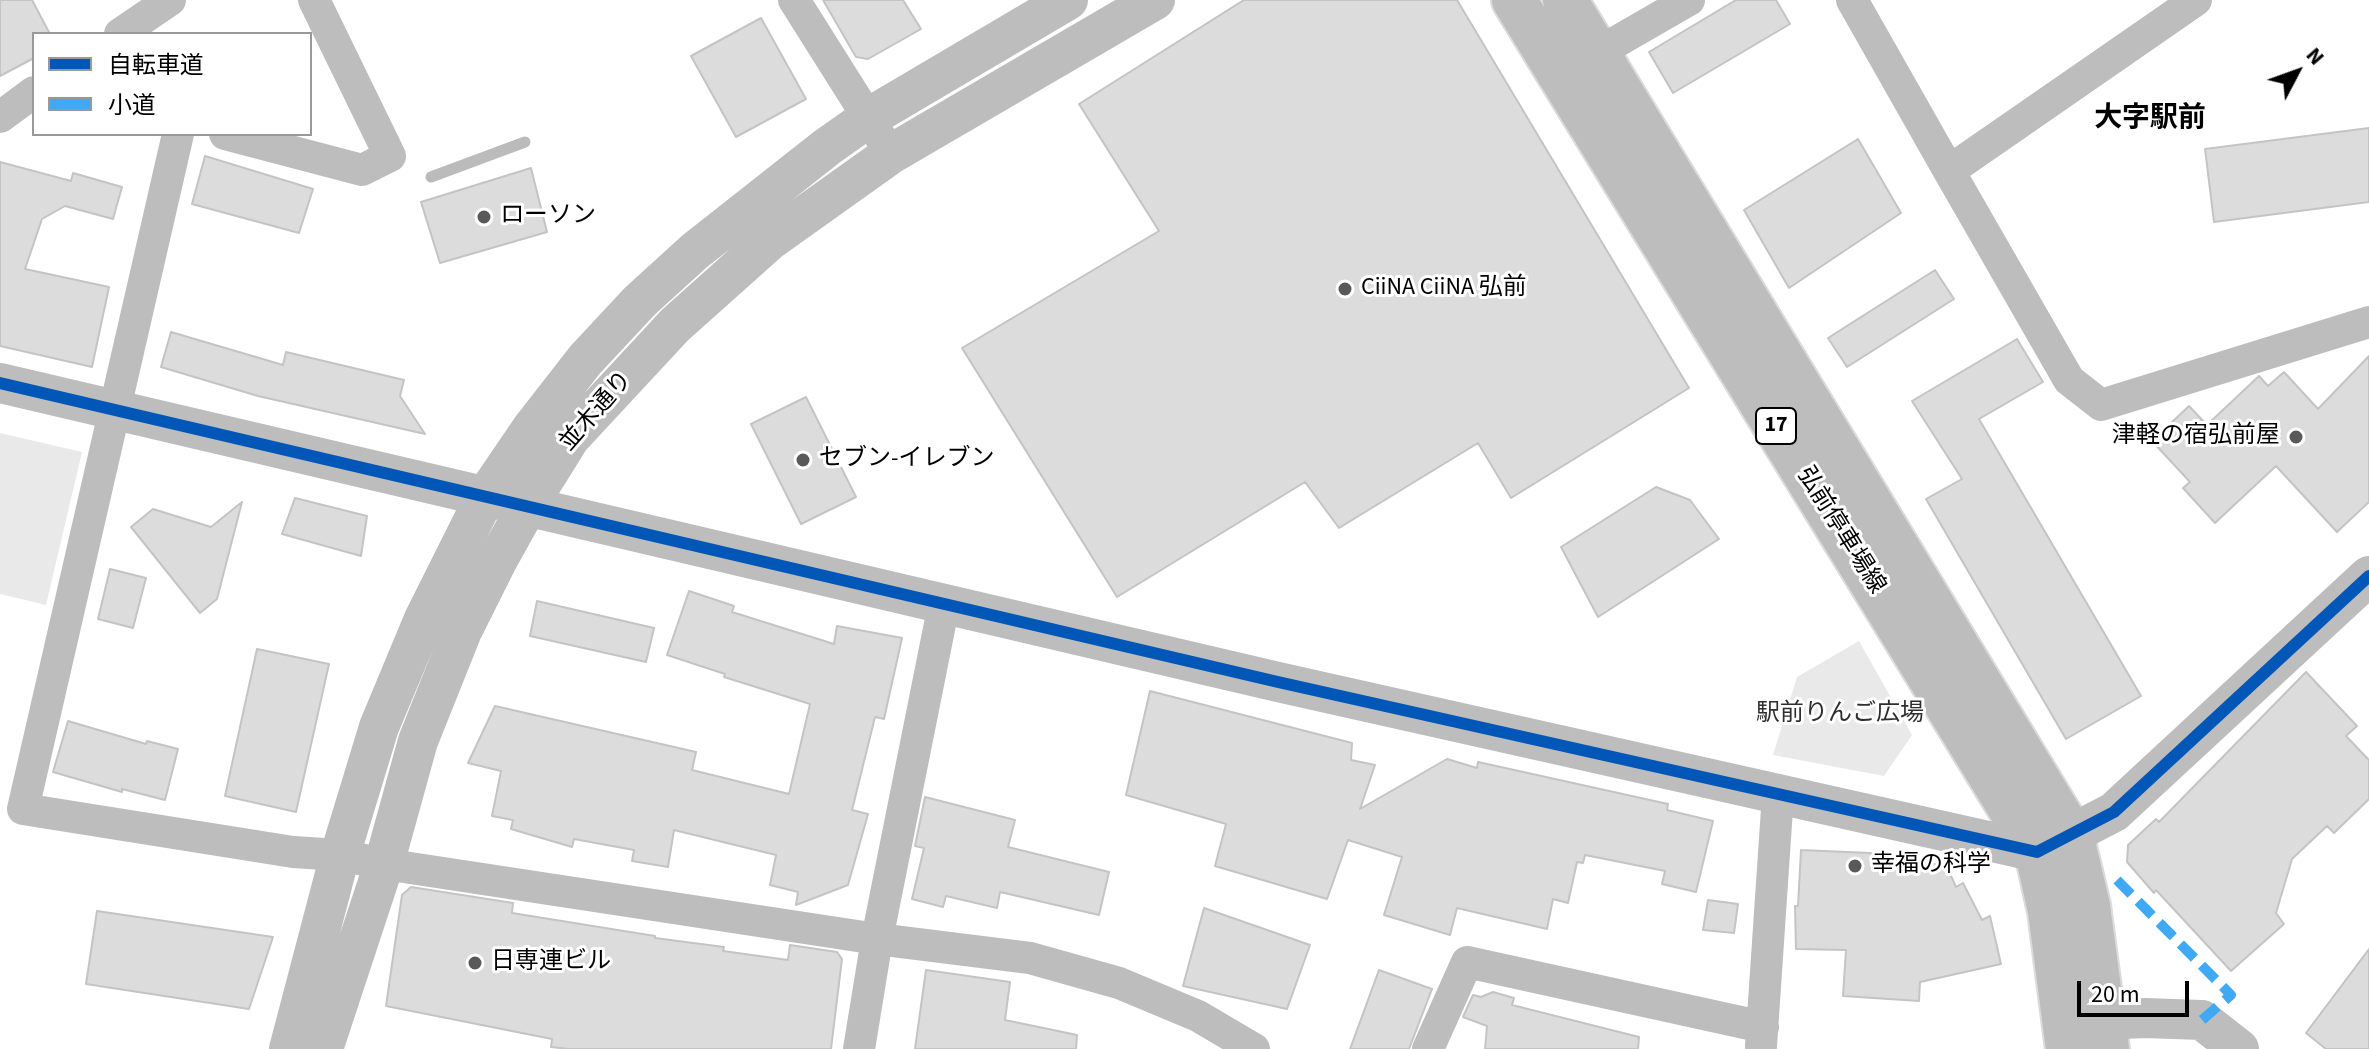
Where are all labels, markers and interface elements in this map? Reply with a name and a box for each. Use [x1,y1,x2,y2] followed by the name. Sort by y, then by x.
[32,32,312,136] legend
[2257,32,2337,112] north arrow
[2298,40,2332,72] text: N
[108,48,204,83] text: 自転車道
[108,88,156,123] text: 小道
[2094,103,2206,137] district label: 大字駅前
[500,203,596,231] place label: ローソン
[475,208,493,226] marker: ローソン
[1361,275,1527,303] place label: CiiNA CiiNA 弘前
[1336,280,1354,298] marker: CiiNA CiiNA 弘前
[555,366,639,458] street label: 並木通り
[1756,408,1796,444] road number: 17
[2112,423,2280,451] place label: 津軽の宿弘前屋
[2287,428,2305,446] marker: 津軽の宿弘前屋
[819,446,994,474] place label: セブン-イレブン
[794,451,812,469] marker: セブン-イレブン
[1790,462,1890,600] street label: 弘前停車場線
[1756,701,1924,729] park label: 駅前りんご広場
[1871,852,1991,880] place label: 幸福の科学
[1846,857,1864,875] marker: 幸福の科学
[491,949,611,977] place label: 日専連ビル
[466,954,484,972] marker: 日専連ビル
[2081,965,2193,1015] scale bar
[2091,977,2140,1012] text: 20 m

